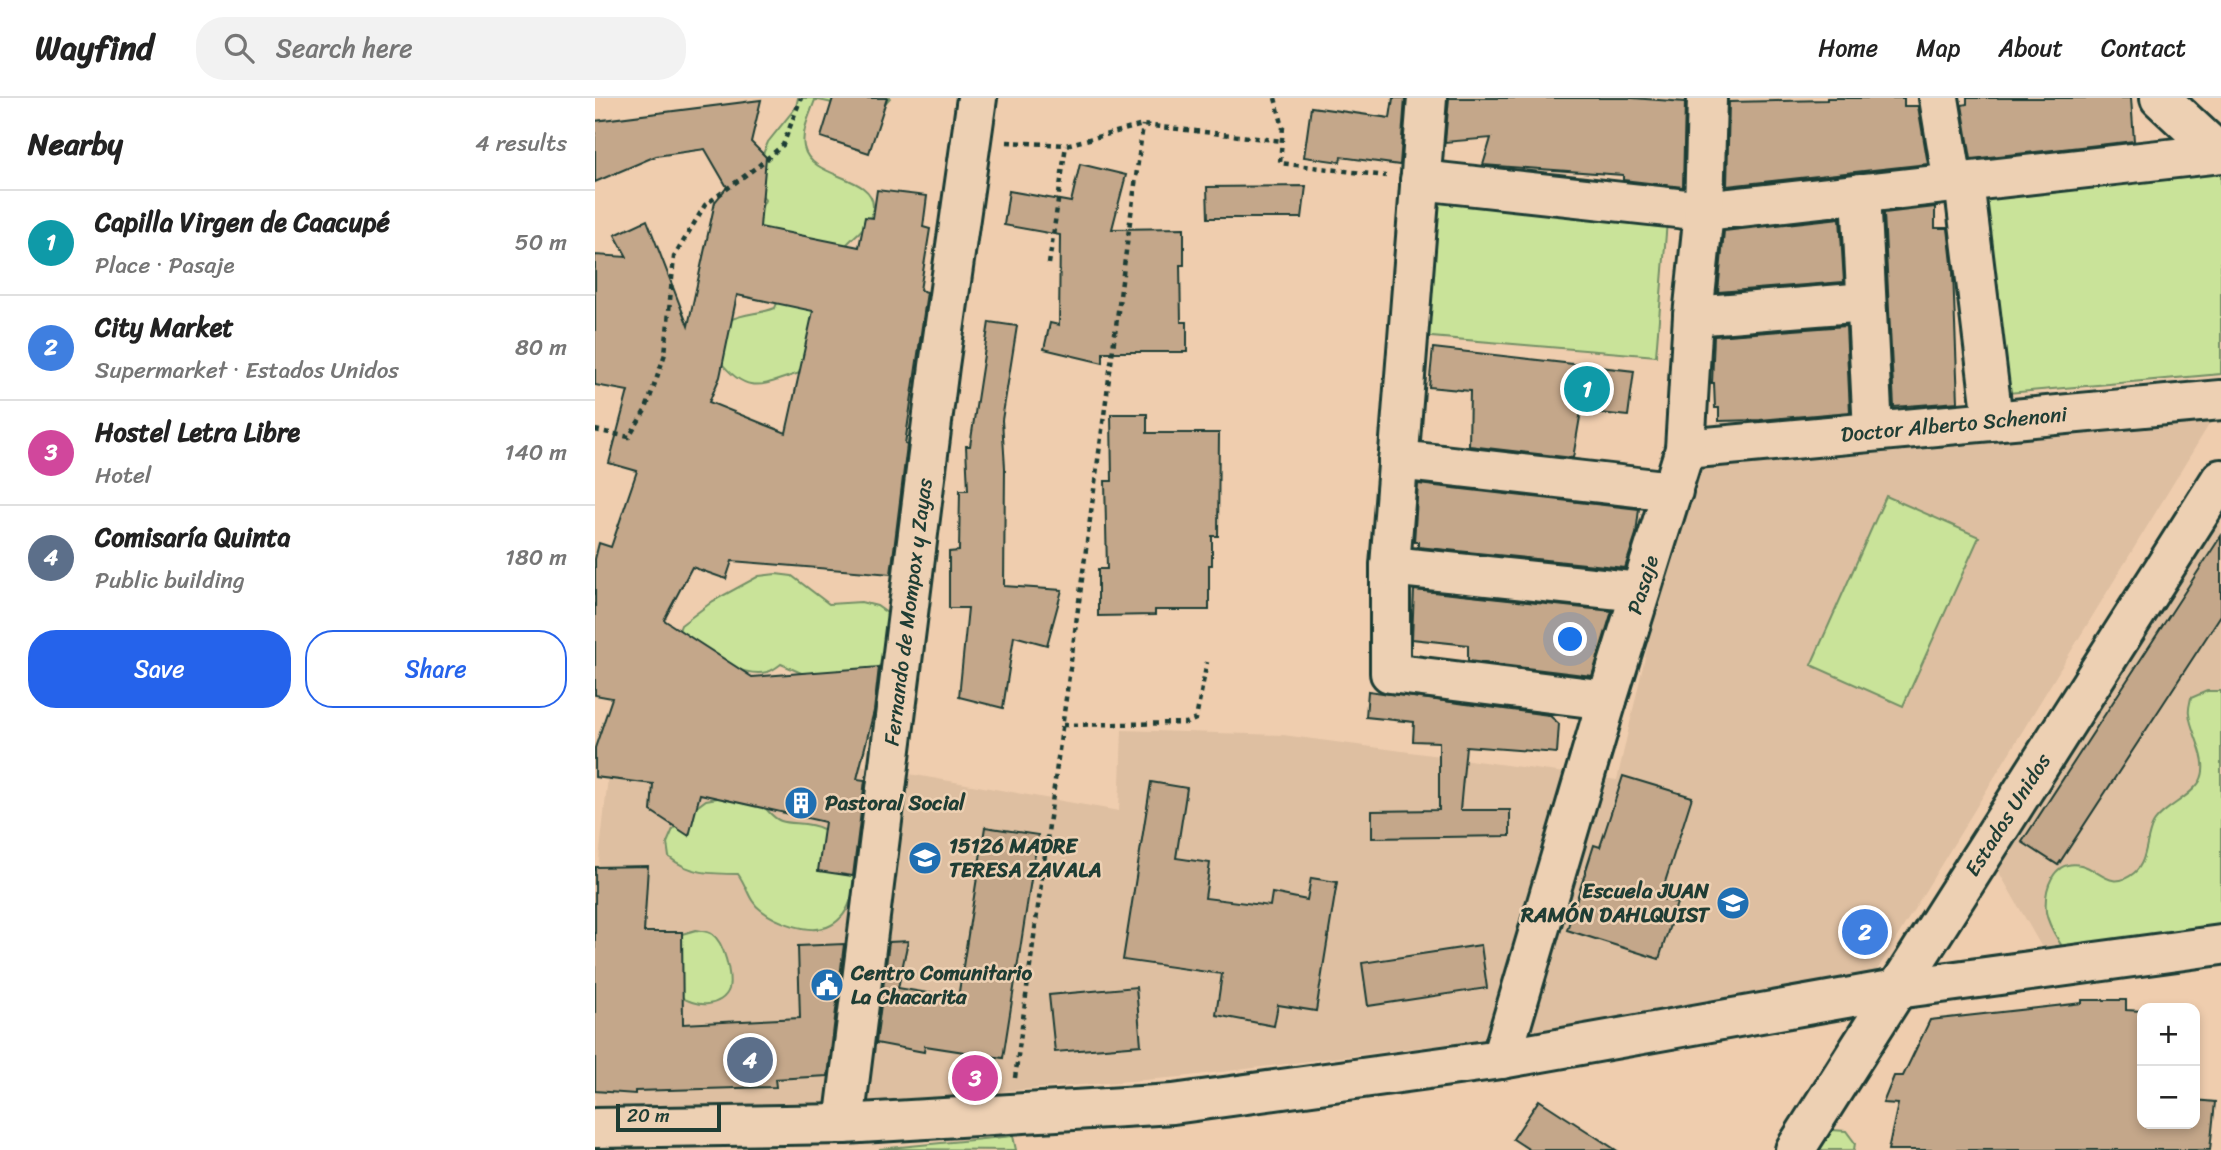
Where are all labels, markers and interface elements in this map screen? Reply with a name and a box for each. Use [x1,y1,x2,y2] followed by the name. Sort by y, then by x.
[196,17,686,80] search box
[35,19,154,77] text: Wayfind
[276,25,413,71] text: Search here
[1818,27,1878,69] text: Home
[1916,27,1960,69] text: Map
[1998,27,2063,69] text: About
[2101,27,2186,69] text: Contact
[220,29,258,67] icon: search
[28,117,123,171] text: Nearby
[475,123,567,164] text: 4 results
[95,199,390,245] text: Capilla Virgen de Caacupé
[46,222,56,263] text: 1
[515,222,567,263] text: 50 m
[95,245,235,286] text: Place · Pasaje
[95,304,234,350] text: City Market
[44,327,58,368] text: 2
[515,327,567,368] text: 80 m
[95,350,399,391] text: Supermarket · Estados Unidos
[1564,363,1610,415] pin: 1
[1839,395,2070,454] street label: Doctor Alberto Schenoni
[95,409,300,455] text: Hostel Letra Libre
[45,432,57,473] text: 3
[505,432,567,473] text: 140 m
[95,455,151,496] text: Hotel
[873,476,944,748] street label: Fernando de Mompox y Zayas
[95,514,291,560] text: Comisaría Quinta
[44,537,58,578] text: 4
[505,537,567,578] text: 180 m
[1616,550,1670,619] street label: Pasaje
[95,560,245,601] text: Public building
[1553,622,1587,656] your location
[28,630,291,708] button: Save
[305,630,567,708] button: Share
[1954,745,2062,884] street label: Estados Unidos
[782,784,820,822] building icon: Pastoral Social
[825,784,966,822] place label: Pastoral Social
[949,827,1102,889] place label: 15126 MADRE TERESA ZAVALA
[906,839,944,877] school or university icon: 15126 MADRE TERESA ZAVALA
[1520,872,1711,934] place label: Escuela JUAN RAMÓN DAHLQUIST
[1714,884,1752,922] school or university icon: Escuela JUAN RAMÓN DAHLQUIST
[1842,906,1888,958] pin: 2
[850,954,1033,1016] place label: Centro Comunitario La Chacarita
[808,966,846,1004] public building icon: Centro Comunitario La Chacarita
[2137,1003,2200,1129] map controls
[2137,1003,2200,1066] button: +
[727,1034,773,1086] pin: 4
[952,1052,998,1104] pin: 3
[2137,1066,2200,1129] button: −
[627,1099,670,1132] text: 20 m
[616,1101,721,1133] scale bar

